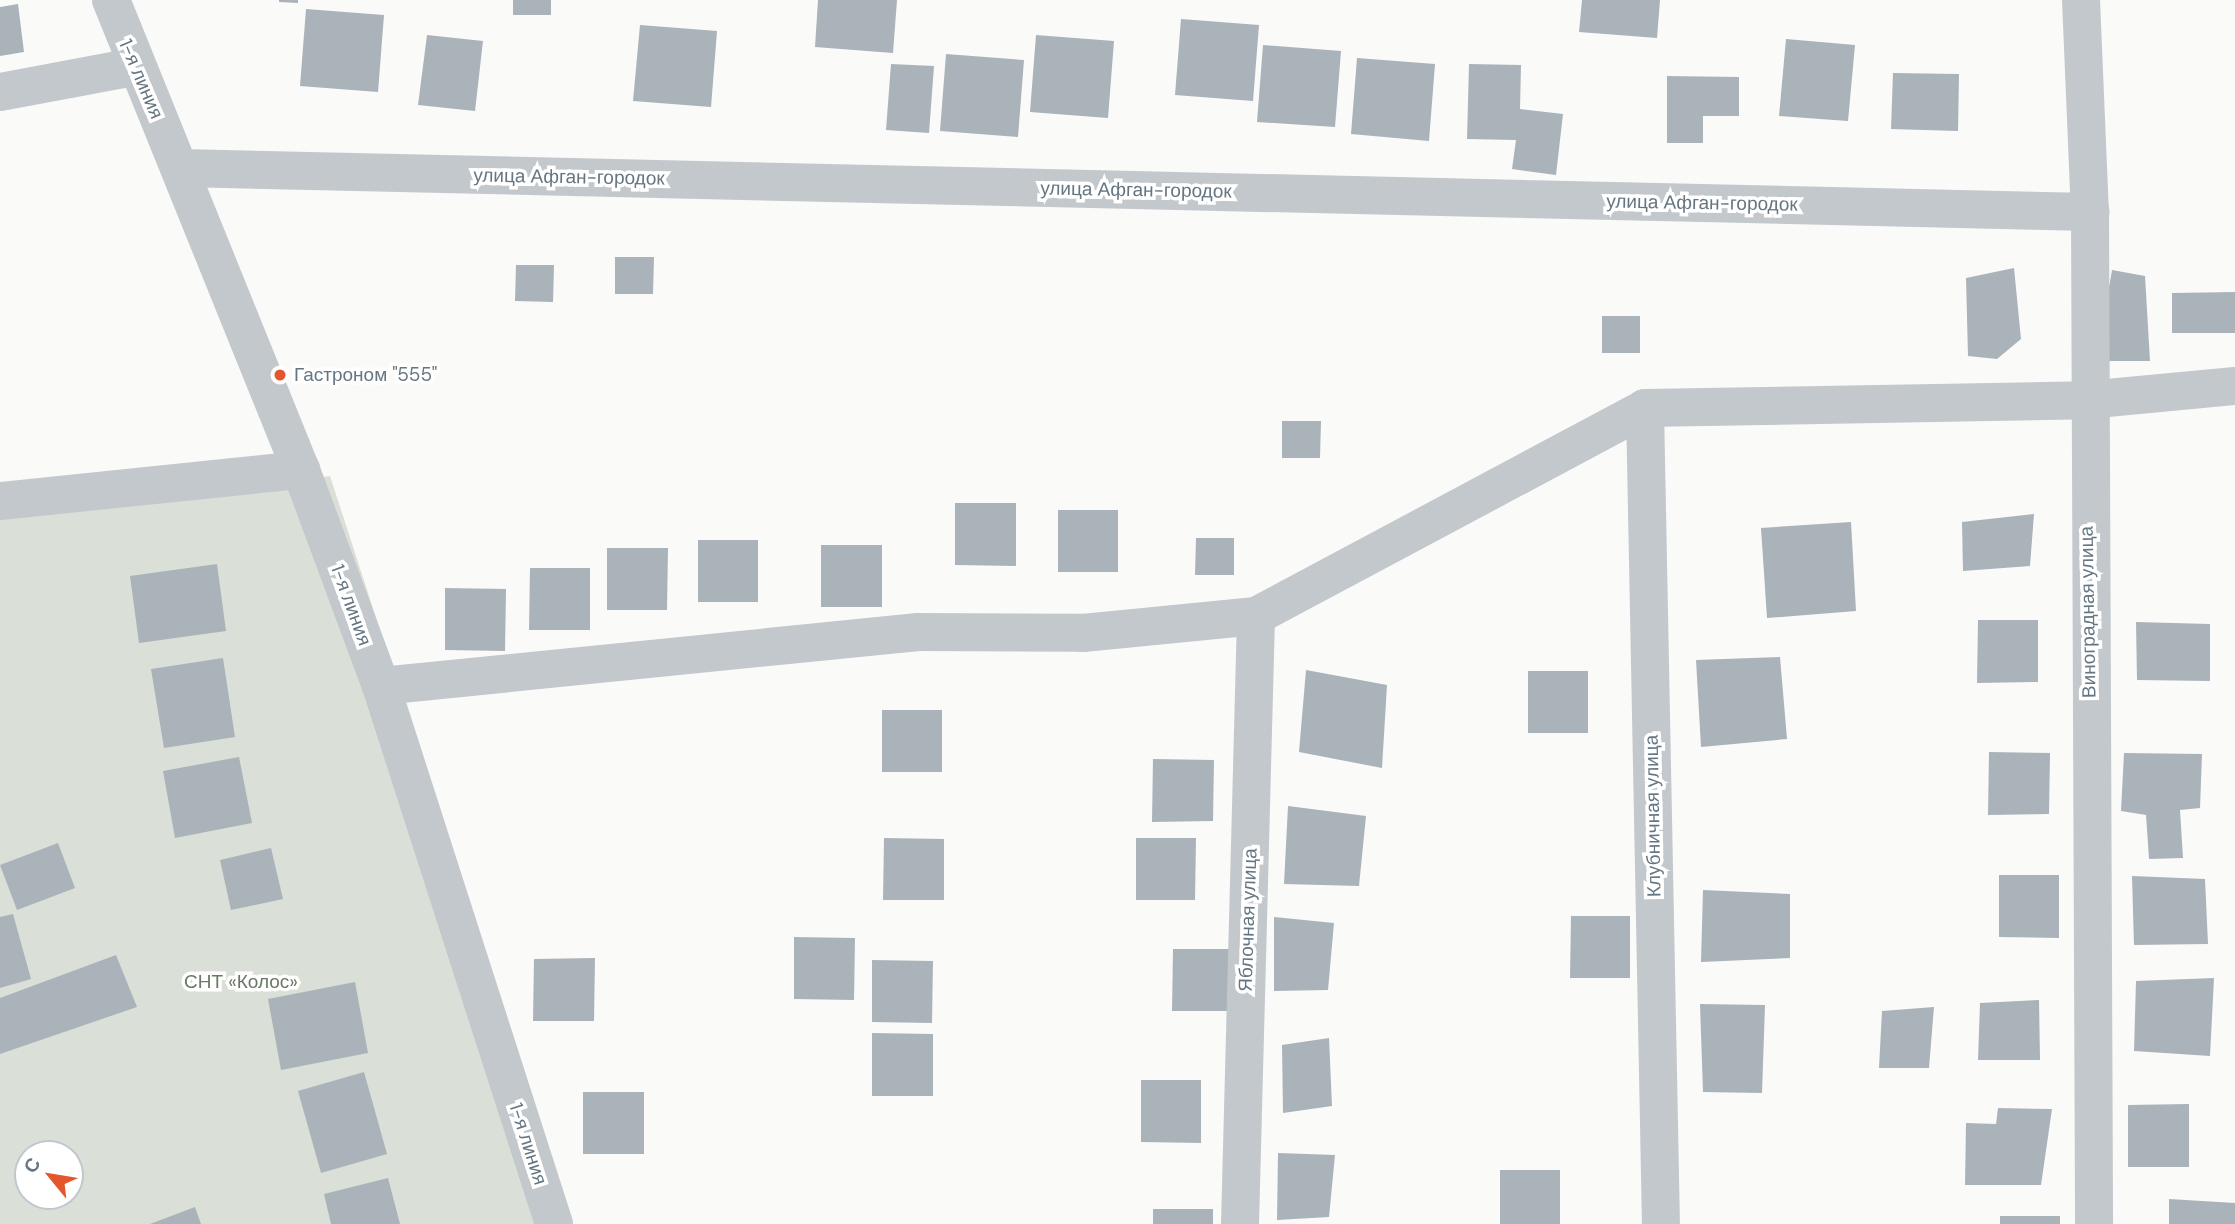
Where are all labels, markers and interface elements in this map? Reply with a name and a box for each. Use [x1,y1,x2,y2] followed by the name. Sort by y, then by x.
[114,36,168,122] street label: 1-я линия
[473,164,665,190] street label: улица Афган-городок
[1040,177,1232,203] street label: улица Афган-городок
[1606,190,1798,216] street label: улица Афган-городок
[294,364,437,386] place label: Гастроном "555"
[272,367,288,383] marker: Гастроном "555"
[2075,526,2101,698] street label: Виноградная улица
[326,561,376,649] street label: 1-я линия
[1640,735,1666,897] street label: Клубничная улица
[1234,848,1262,992] street label: Яблочная улица
[184,971,298,993] park label: СНТ «Колос»
[504,1100,552,1188] street label: 1-я линия
[14,1140,84,1210] north arrow
[18,1153,46,1177] text: С

